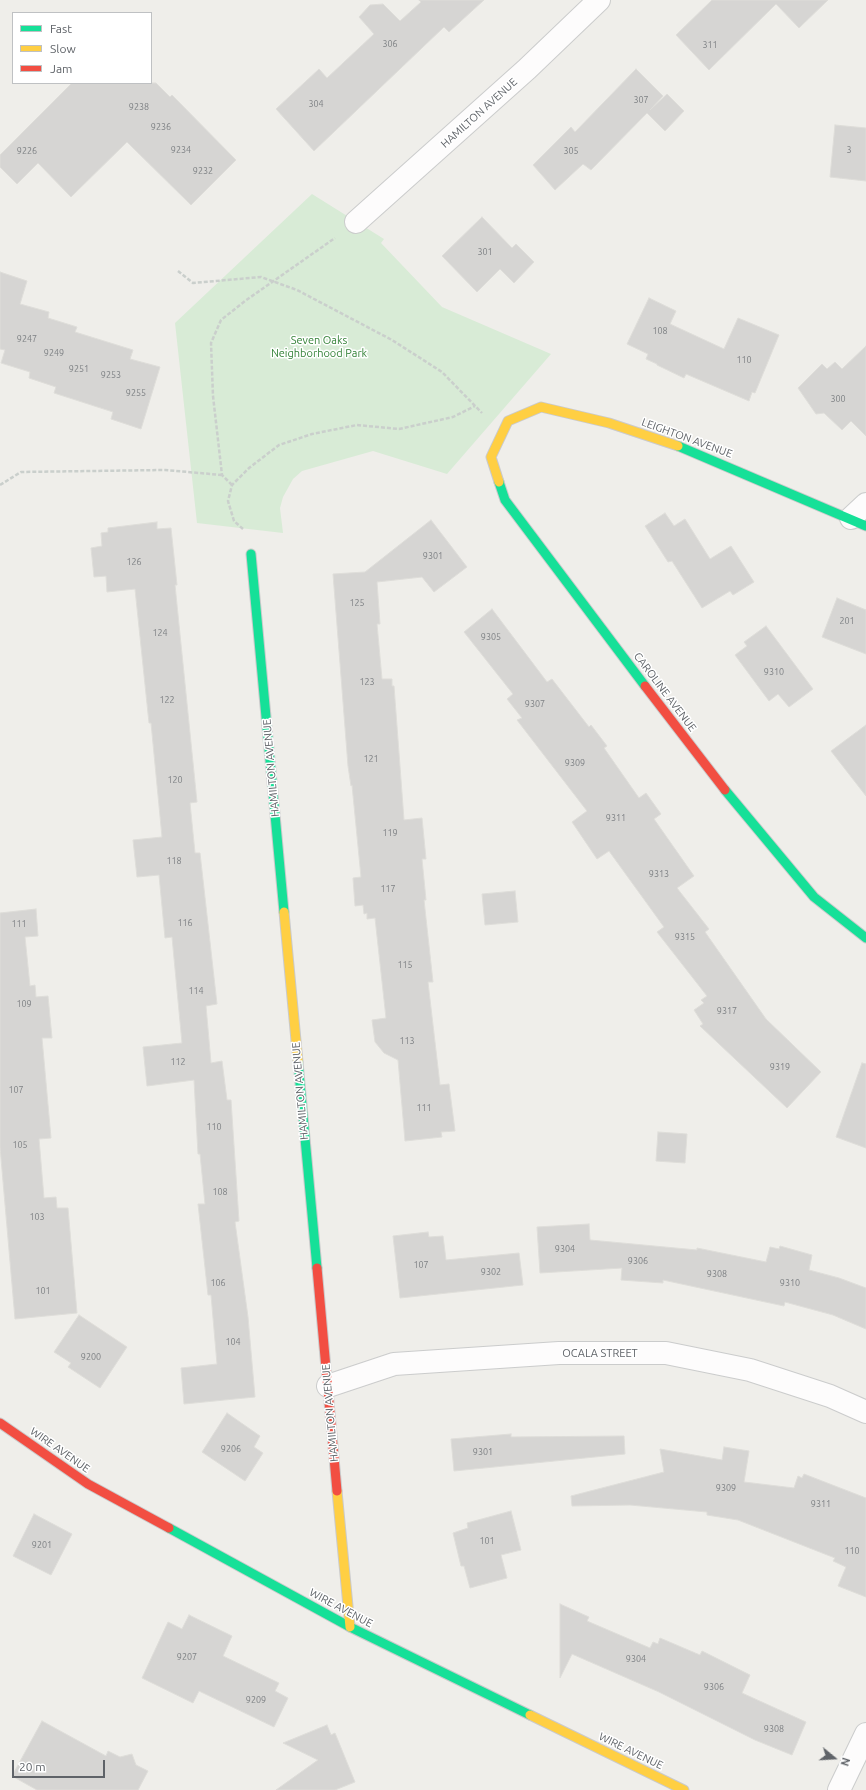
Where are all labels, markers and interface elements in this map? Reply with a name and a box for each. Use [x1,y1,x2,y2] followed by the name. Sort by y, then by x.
[12,12,152,84] legend
[50,22,72,35] text: Fast
[382,39,398,49] house number: 306
[702,40,718,50] house number: 311
[50,42,76,55] text: Slow
[50,62,72,75] text: Jam
[438,75,520,151] street label: HAMILTON AVENUE
[633,95,649,105] house number: 307
[308,99,324,109] house number: 304
[129,102,149,112] house number: 9238
[151,122,171,132] house number: 9236
[171,145,191,155] house number: 9234
[846,145,852,155] house number: 3
[17,146,37,156] house number: 9226
[563,146,579,156] house number: 305
[193,166,213,176] house number: 9232
[477,247,493,257] house number: 301
[652,326,668,336] house number: 108
[271,333,367,359] park label: Seven Oaks Neighborhood Park
[17,334,37,344] house number: 9247
[44,348,64,358] house number: 9249
[736,355,752,365] house number: 110
[69,364,89,374] house number: 9251
[101,370,121,380] house number: 9253
[126,388,146,398] house number: 9255
[830,394,846,404] house number: 300
[640,415,734,461] street label: LEIGHTON AVENUE
[423,551,443,561] house number: 9301
[126,557,142,567] house number: 126
[349,598,365,608] house number: 125
[839,616,855,626] house number: 201
[152,628,168,638] house number: 124
[481,632,501,642] house number: 9305
[631,650,699,734] street label: CAROLINE AVENUE
[764,667,784,677] house number: 9310
[359,677,375,687] house number: 123
[159,695,175,705] house number: 122
[525,699,545,709] house number: 9307
[260,719,282,817] street label: HAMILTON AVENUE
[363,754,379,764] house number: 121
[565,758,585,768] house number: 9309
[167,775,183,785] house number: 120
[606,813,626,823] house number: 9311
[382,828,398,838] house number: 119
[166,856,182,866] house number: 118
[649,869,669,879] house number: 9313
[380,884,396,894] house number: 117
[177,918,193,928] house number: 116
[11,919,27,929] house number: 111
[675,932,695,942] house number: 9315
[397,960,413,970] house number: 115
[188,986,204,996] house number: 114
[16,999,32,1009] house number: 109
[717,1006,737,1016] house number: 9317
[399,1036,415,1046] house number: 113
[289,1042,311,1140] street label: HAMILTON AVENUE
[170,1057,186,1067] house number: 112
[770,1062,790,1072] house number: 9319
[8,1085,24,1095] house number: 107
[416,1103,432,1113] house number: 111
[206,1122,222,1132] house number: 110
[12,1140,28,1150] house number: 105
[212,1187,228,1197] house number: 108
[29,1212,45,1222] house number: 103
[555,1244,575,1254] house number: 9304
[628,1256,648,1266] house number: 9306
[413,1260,429,1270] house number: 107
[481,1267,501,1277] house number: 9302
[707,1269,727,1279] house number: 9308
[210,1278,226,1288] house number: 106
[780,1278,800,1288] house number: 9310
[35,1286,51,1296] house number: 101
[225,1337,241,1347] house number: 104
[562,1346,638,1360] street label: OCALA STREET
[81,1352,101,1362] house number: 9200
[319,1364,341,1462] street label: HAMILTON AVENUE
[28,1425,92,1475] street label: WIRE AVENUE
[221,1444,241,1454] house number: 9206
[473,1447,493,1457] house number: 9301
[716,1483,736,1493] house number: 9309
[811,1499,831,1509] house number: 9311
[479,1536,495,1546] house number: 101
[32,1540,52,1550] house number: 9201
[844,1546,860,1556] house number: 110
[307,1586,375,1630] street label: WIRE AVENUE
[177,1652,197,1662] house number: 9207
[626,1654,646,1664] house number: 9304
[704,1682,724,1692] house number: 9306
[246,1695,266,1705] house number: 9209
[764,1724,784,1734] house number: 9308
[597,1730,665,1772] street label: WIRE AVENUE
[814,1738,854,1778] north arrow
[14,1752,107,1778] scale bar
[838,1756,852,1767] text: N
[19,1760,46,1773] text: 20 m

